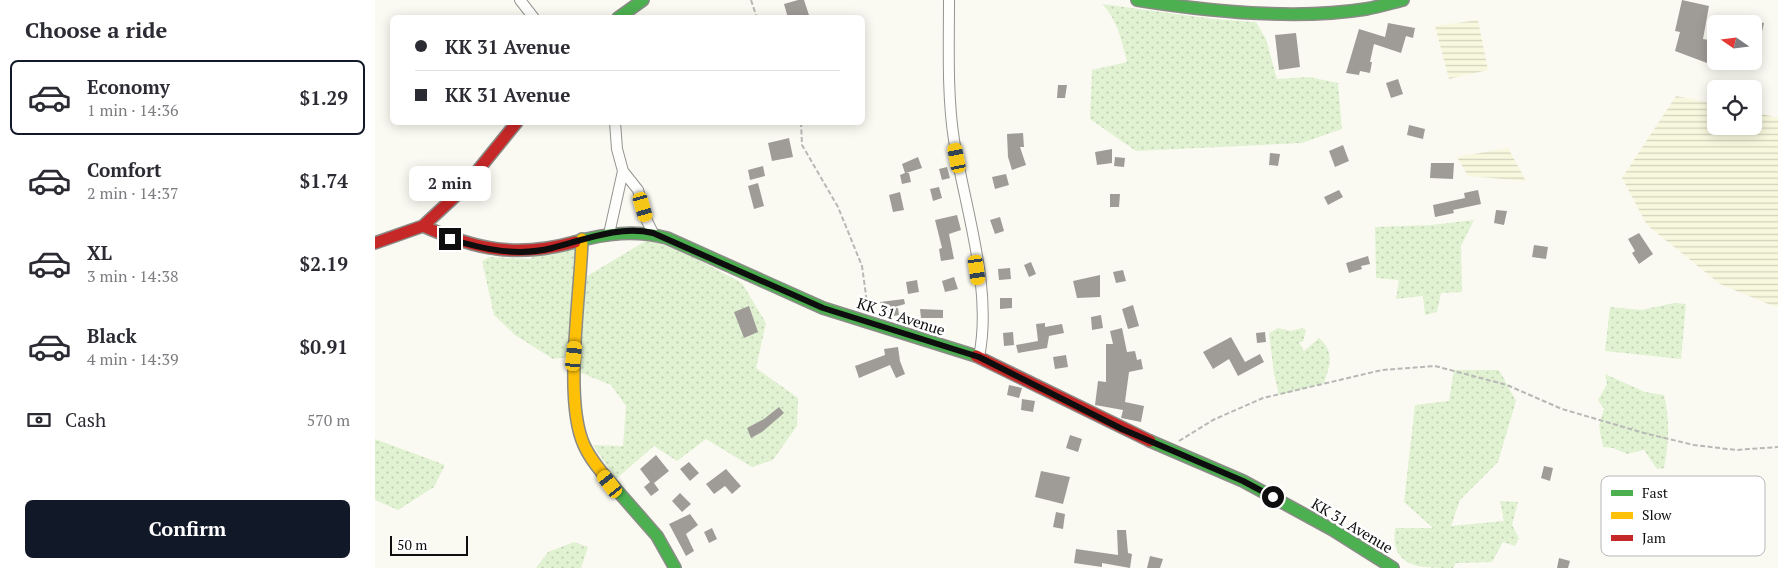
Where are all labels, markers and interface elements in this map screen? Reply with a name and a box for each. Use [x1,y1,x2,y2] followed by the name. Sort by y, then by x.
[25,15,167,44] text: Choose a ride
[1707,15,1763,70] north arrow
[1707,15,1762,135] map controls
[445,34,570,59] text: KK 31 Avenue
[87,74,170,99] text: Economy
[27,75,72,120] icon: car
[1707,80,1762,135] button: locate
[445,82,570,107] text: KK 31 Avenue
[299,85,348,110] text: $1.29
[87,99,179,121] text: 1 min · 14:36
[946,142,967,174] car
[87,157,162,182] text: Comfort
[27,158,72,203] icon: car
[409,166,491,202] callout: 2 min
[299,168,348,193] text: $1.74
[428,172,472,194] text: 2 min
[87,182,179,204] text: 2 min · 14:37
[631,191,654,223] car
[439,228,461,250] route end
[87,240,112,265] text: XL
[27,241,72,286] icon: car
[299,251,348,276] text: $2.19
[967,254,986,286] car
[87,265,179,287] text: 3 min · 14:38
[855,292,948,340] street label: KK 31 Avenue
[87,323,137,348] text: Black
[27,324,72,369] icon: car
[299,334,348,359] text: $0.91
[564,340,583,372] car
[87,348,179,370] text: 4 min · 14:39
[25,406,53,434] icon: cash
[65,407,106,432] text: Cash
[307,409,350,431] text: 570 m
[594,468,625,500] car
[1601,476,1765,556] legend
[1642,483,1669,502] text: Fast
[1262,486,1284,508] route start
[1308,493,1397,557] street label: KK 31 Avenue
[25,500,350,558] button: Confirm
[1642,505,1672,524] text: Slow
[1642,528,1666,547] text: Jam
[390,533,467,556] scale bar
[397,535,427,554] text: 50 m

